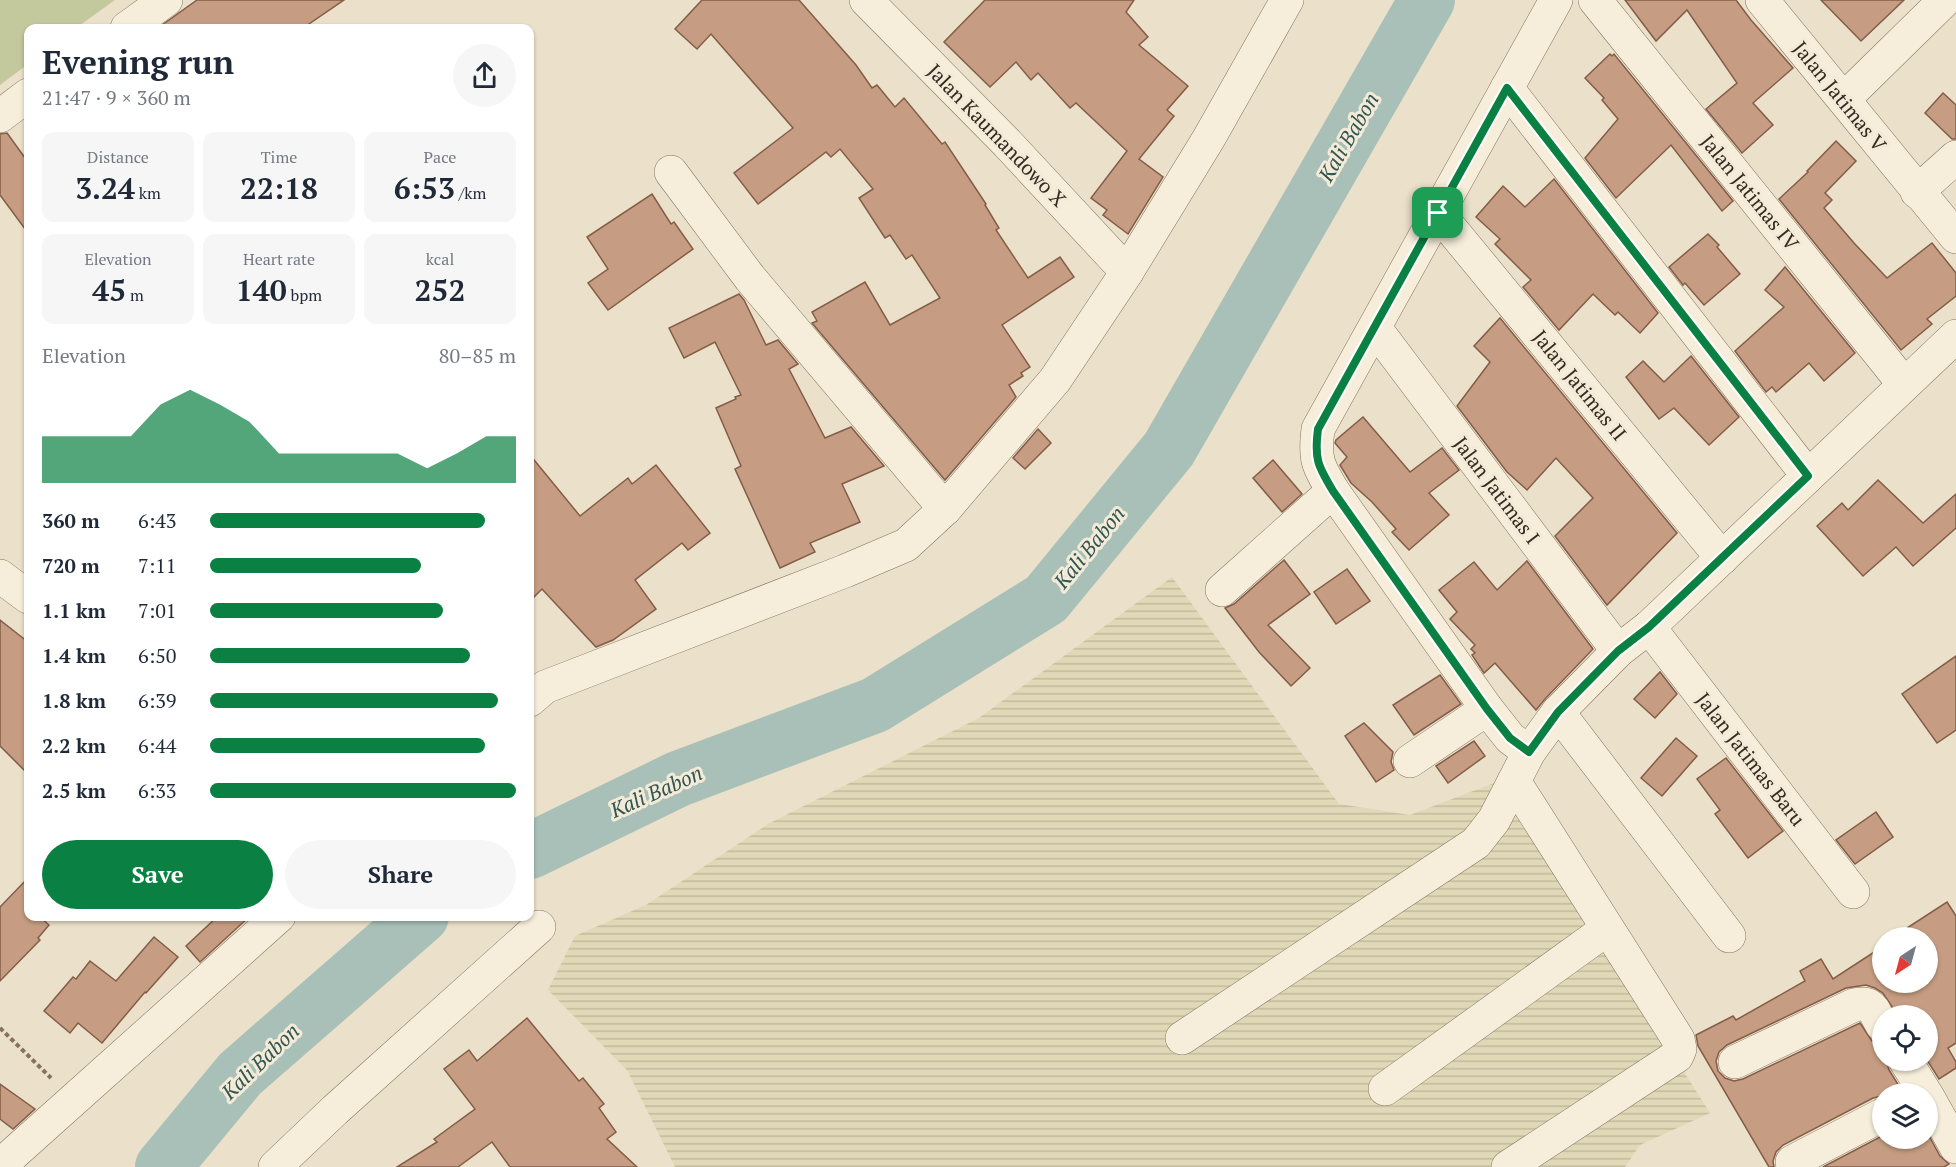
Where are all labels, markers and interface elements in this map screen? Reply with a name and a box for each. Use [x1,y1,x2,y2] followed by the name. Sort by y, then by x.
[1787,35,1893,157] street label: Jalan Jatimas V
[42,40,234,83] text: Evening run
[453,44,516,107] button: share
[922,58,1073,213] street label: Jalan Kaumandowo X
[42,84,191,111] text: 21:47 · 9 × 360 m
[1311,87,1385,187] water label: Kali Babon
[1695,128,1805,256] street label: Jalan Jatimas IV
[87,146,149,168] text: Distance
[261,146,297,168] text: Time
[424,146,456,168] text: Pace
[75,168,135,208] text: 3.24
[240,168,318,208] text: 22:18
[394,168,455,208] text: 6:53
[135,182,161,204] text: km
[455,182,486,204] text: /km
[1412,187,1463,238] pin
[1421,196,1454,229] icon: arrive
[84,248,152,270] text: Elevation
[243,248,315,270] text: Heart rate
[426,248,454,270] text: kcal
[92,270,126,310] text: 45
[236,270,287,310] text: 140
[415,270,465,310] text: 252
[126,284,144,306] text: m
[287,284,322,306] text: bpm
[1527,324,1633,446] street label: Jalan Jatimas II
[42,342,126,369] text: Elevation
[439,342,516,369] text: 80–85 m
[1448,431,1546,549] street label: Jalan Jatimas I
[1047,500,1131,595] water label: Kali Babon
[42,507,100,534] text: 360 m
[138,507,177,534] text: 6:43
[42,552,100,579] text: 720 m
[138,552,177,579] text: 7:11
[42,597,106,624] text: 1.1 km
[138,597,177,624] text: 7:01
[42,642,106,669] text: 1.4 km
[138,642,177,669] text: 6:50
[42,687,106,714] text: 1.8 km
[138,687,177,714] text: 6:39
[1690,687,1812,831] street label: Jalan Jatimas Baru
[42,732,106,759] text: 2.2 km
[138,732,177,759] text: 6:44
[605,758,707,824] water label: Kali Babon
[42,777,106,804] text: 2.5 km
[138,777,177,804] text: 6:33
[42,840,273,909] button: Save
[285,840,516,909] button: Share
[1872,927,1938,993] north arrow
[1872,927,1938,1149] map controls
[1872,1005,1938,1071] button: locate
[214,1017,305,1106] water label: Kali Babon
[1872,1083,1938,1149] button: layers

